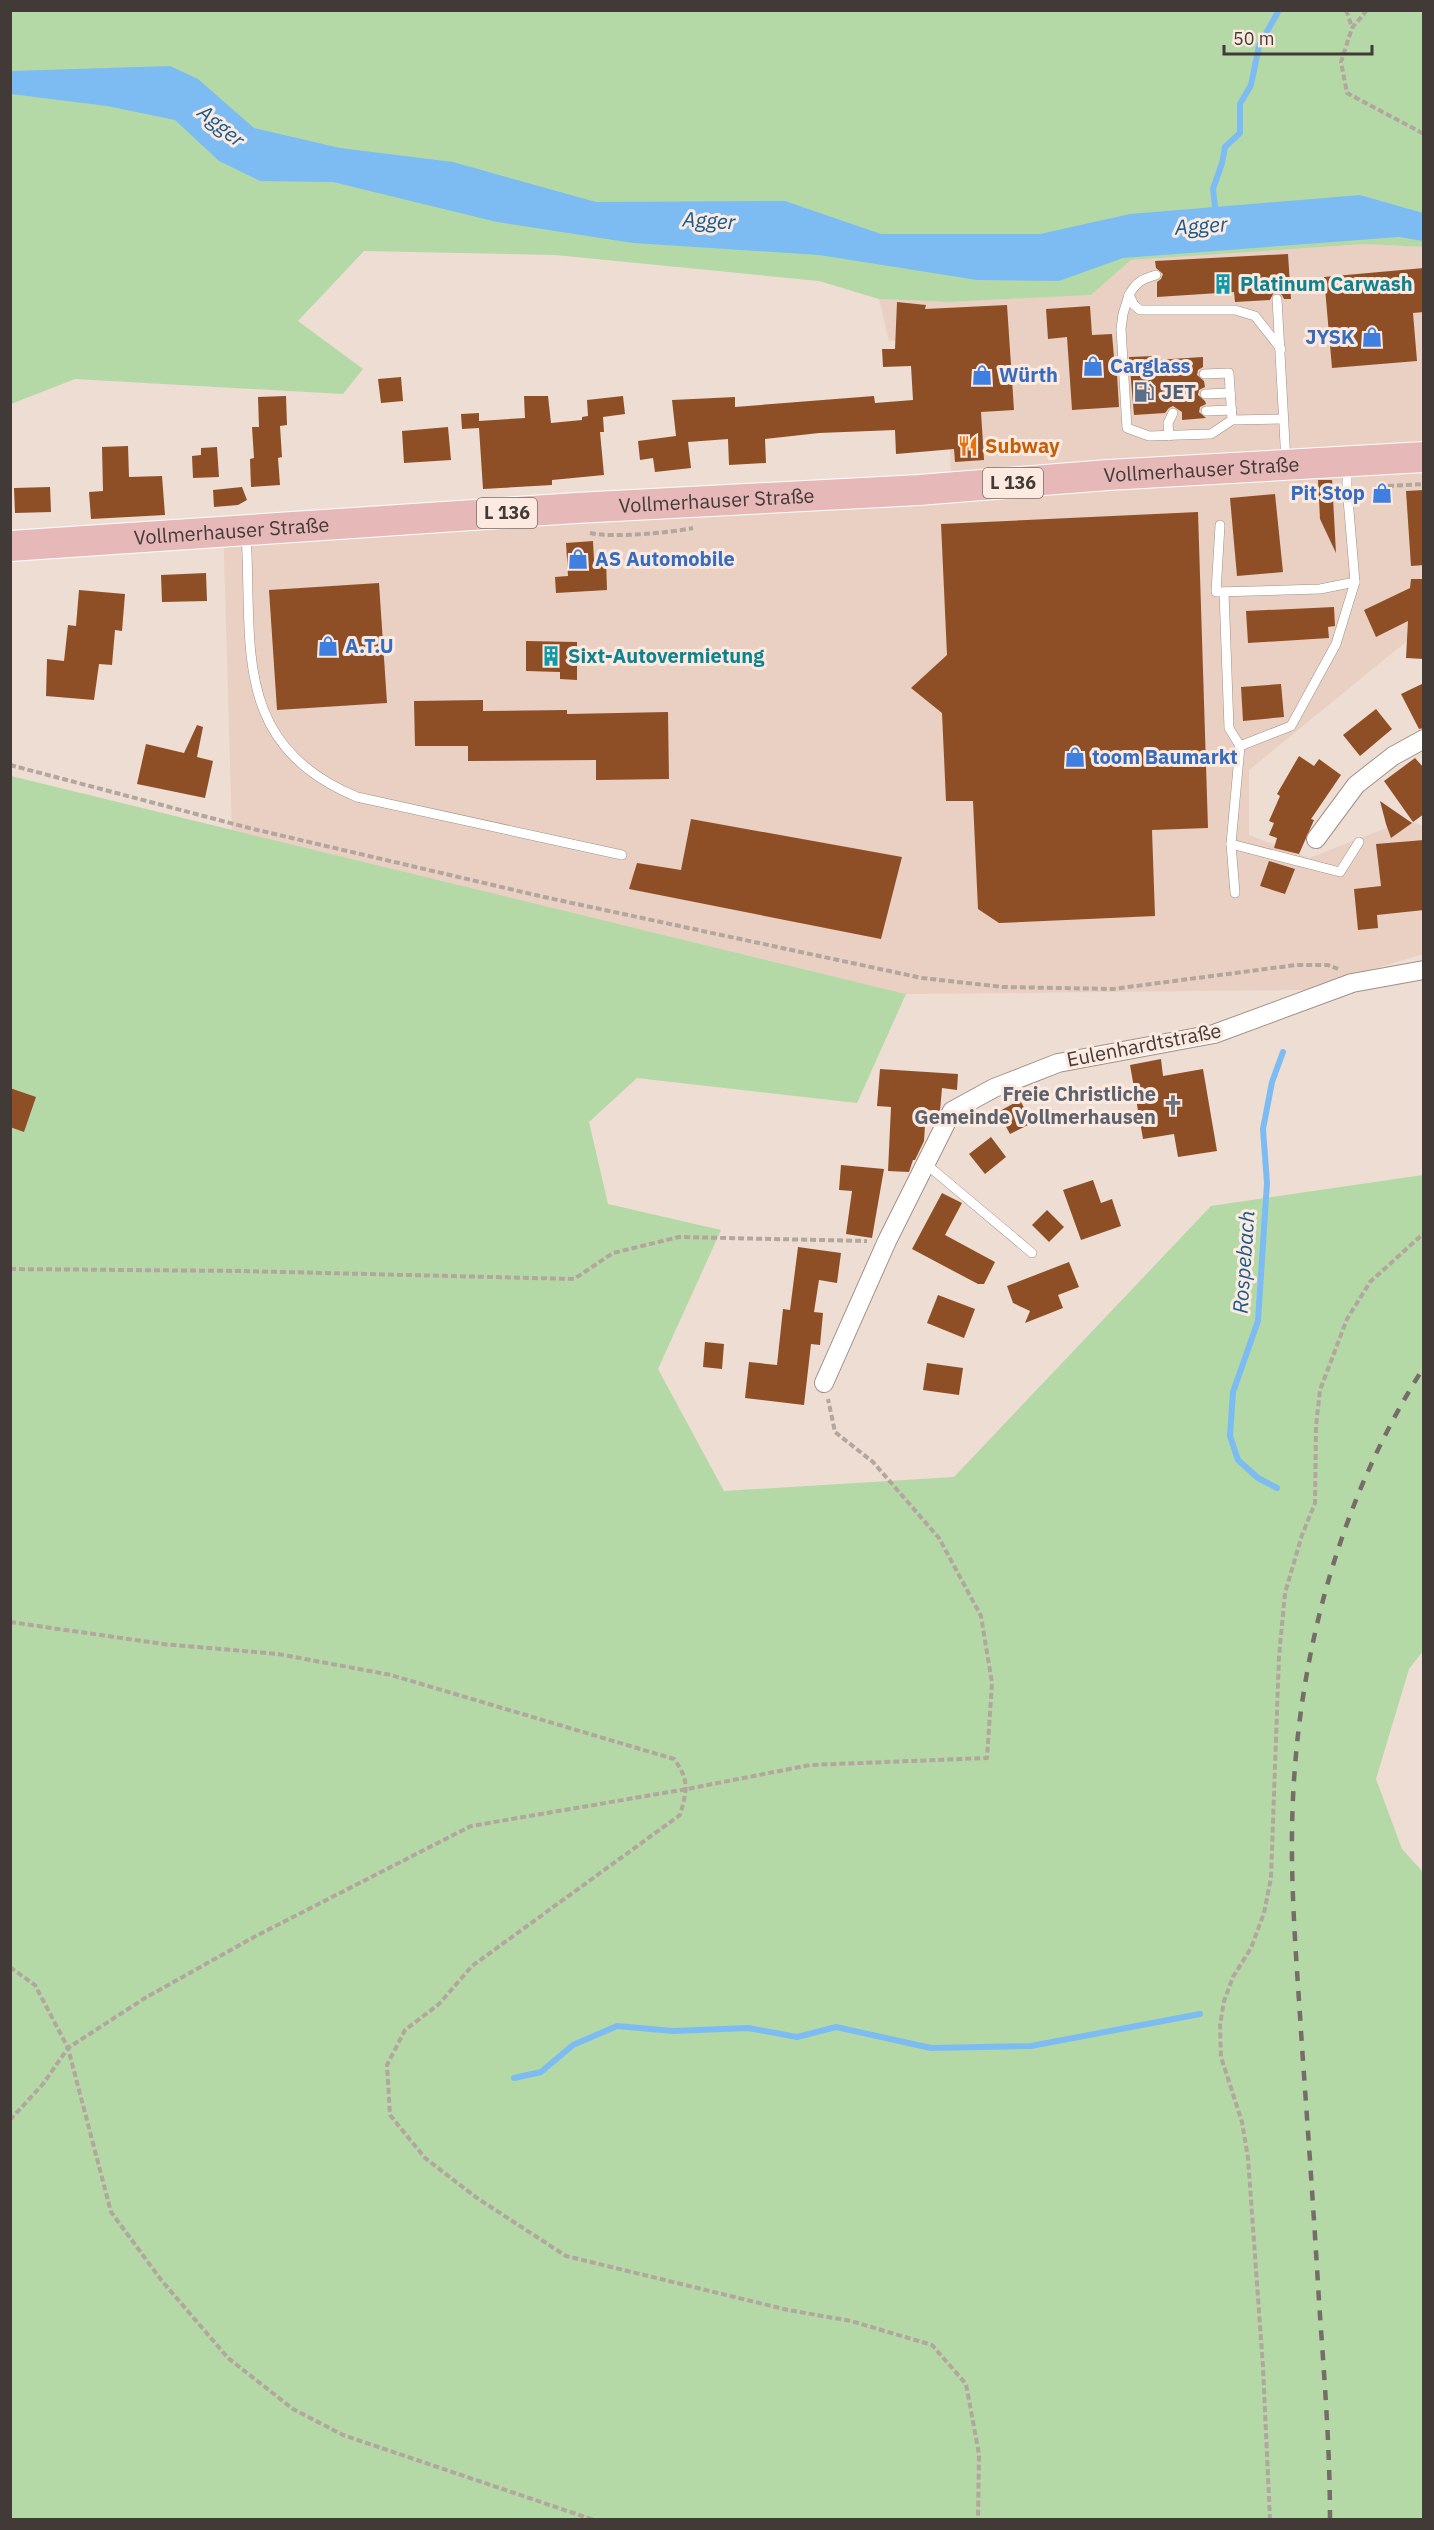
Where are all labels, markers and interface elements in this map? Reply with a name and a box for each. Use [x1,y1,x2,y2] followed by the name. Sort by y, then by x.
[1224,18,1372,56] scale bar
[1233,27,1275,50] text: 50 m
[192,97,252,154] water label: Agger
[681,205,737,235] water label: Agger
[1173,209,1230,241] water label: Agger
[1240,270,1413,297] place label: Platinum Carwash
[1211,272,1235,296] building icon: Platinum Carwash
[1305,323,1355,350] place label: JYSK
[1360,325,1384,349] shop icon: JYSK
[1110,352,1191,379] place label: Carglass
[1081,354,1105,378] shop icon: Carglass
[999,361,1058,388] place label: Würth
[970,363,994,387] shop icon: Würth
[1161,378,1196,405] place label: JET
[1132,380,1156,404] fuel station icon: JET
[985,432,1060,459] place label: Subway
[956,434,980,458] restaurant icon: Subway
[1103,450,1300,488] street label: Vollmerhauser Straße
[983,468,1043,498] road number: L 136
[1290,479,1365,506] place label: Pit Stop
[1370,481,1394,505] shop icon: Pit Stop
[618,482,815,519] street label: Vollmerhauser Straße
[477,498,537,528] road number: L 136
[133,511,330,551] street label: Vollmerhauser Straße
[595,545,735,572] place label: AS Automobile
[566,547,590,571] shop icon: AS Automobile
[345,632,394,659] place label: A.T.U
[316,634,340,658] shop icon: A.T.U
[568,642,765,669] place label: Sixt-Autovermietung
[539,644,563,668] building icon: Sixt-Autovermietung
[1092,743,1238,770] place label: toom Baumarkt
[1063,745,1087,769] shop icon: toom Baumarkt
[1064,1016,1224,1073] street label: Eulenhardtstraße
[914,1080,1156,1130] place label: Freie Christliche Gemeinde Vollmerhausen
[1161,1093,1185,1117] church icon: Freie Christliche Gemeinde Vollmerhausen
[1225,1210,1261,1314] water label: Rospebach

